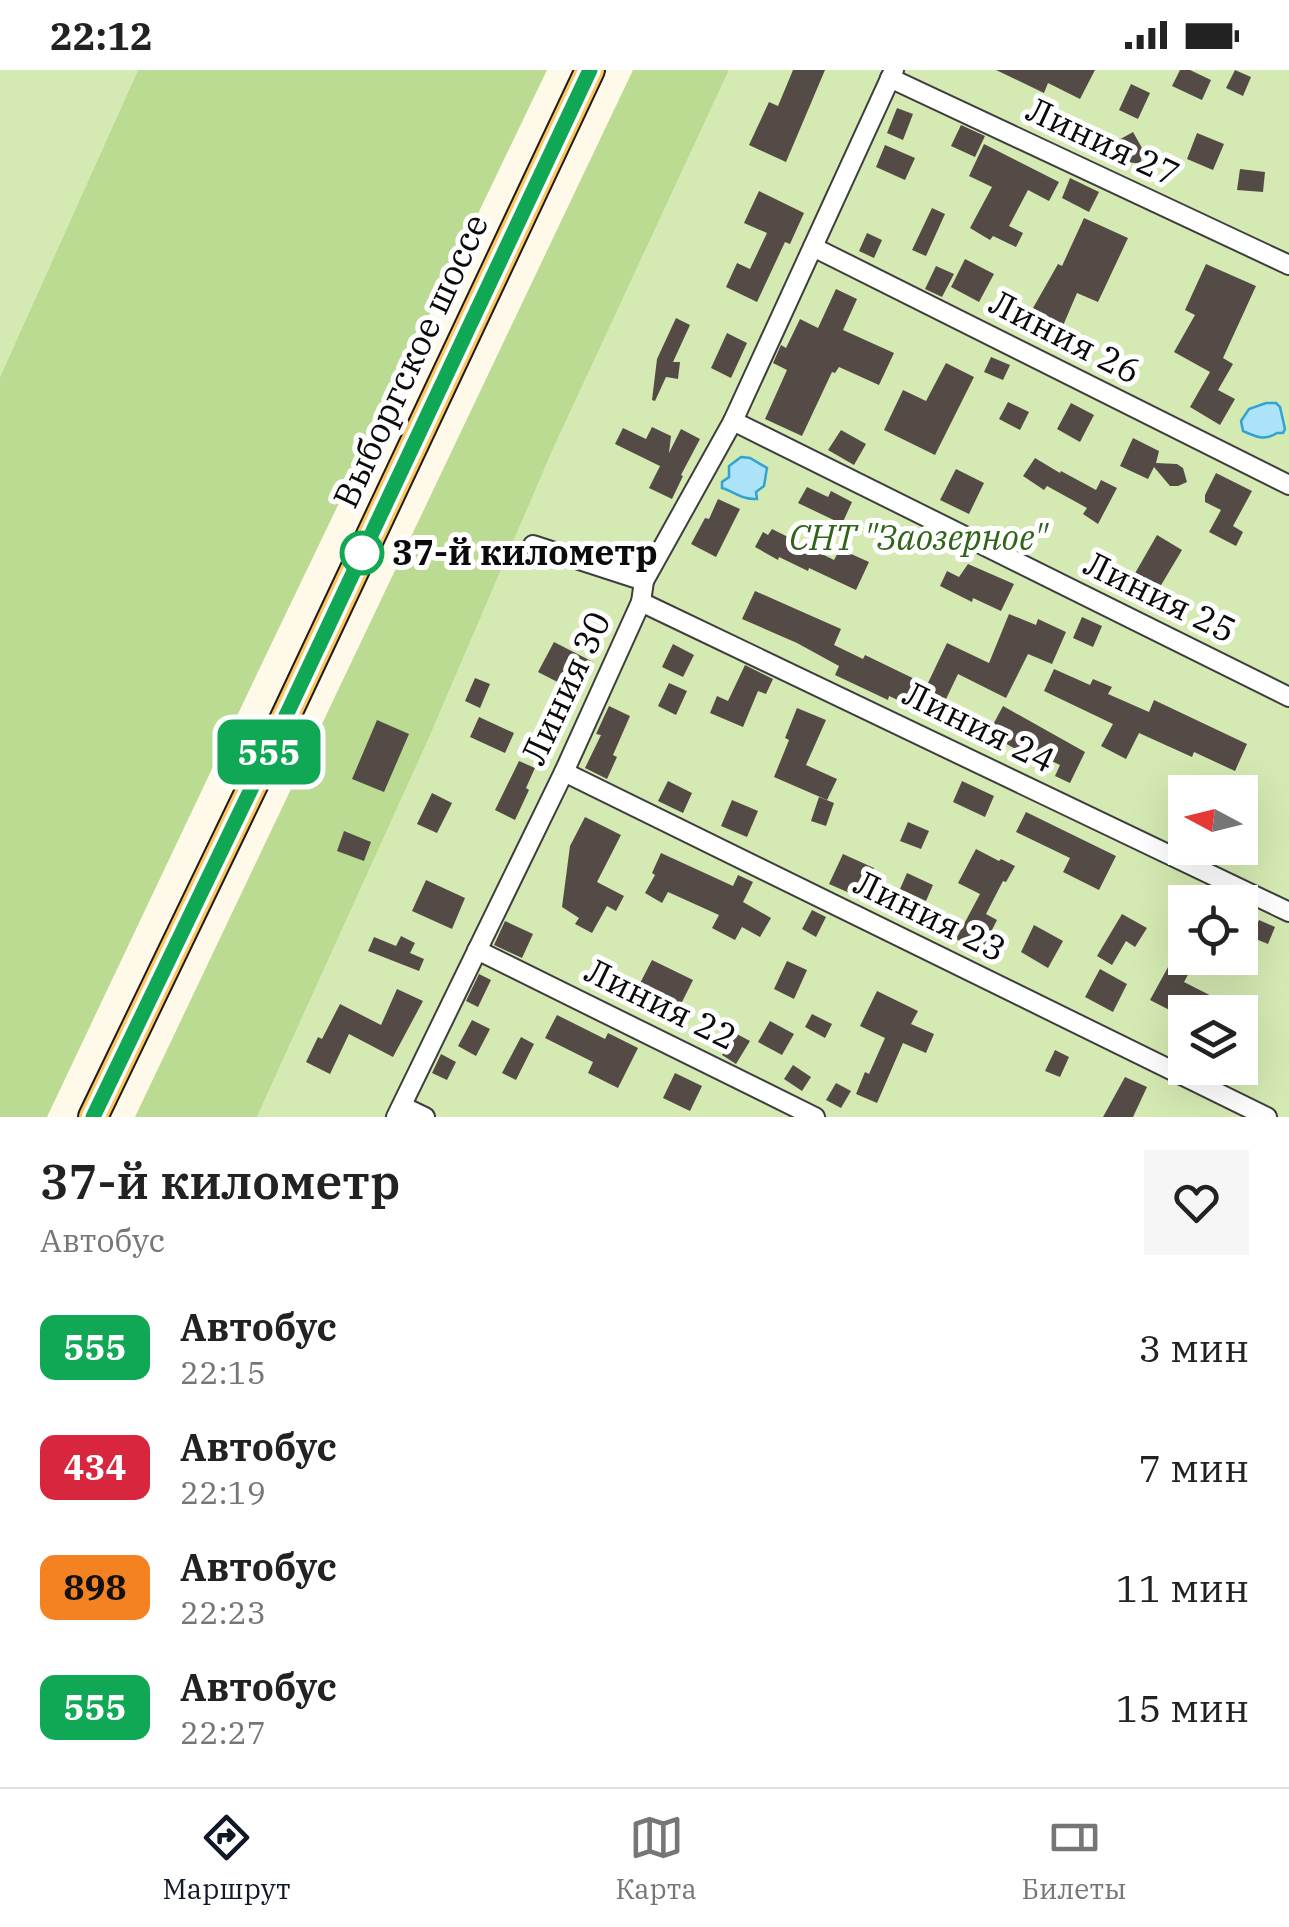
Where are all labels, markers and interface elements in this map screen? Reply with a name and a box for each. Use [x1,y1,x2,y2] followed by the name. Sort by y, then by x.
[50,11,153,60] text: 22:12
[1020,86,1187,196] street label: Линия 27
[322,206,498,515] street label: Выборгское шоссе
[982,278,1149,394] street label: Линия 26
[789,514,1050,560] park label: СНТ "Заозерное"
[392,529,658,575] place label: 37-й километр
[341,532,383,574] marker: 37-й километр
[1077,540,1244,653] street label: Линия 25
[510,604,620,771] street label: Линия 30
[896,670,1063,783] street label: Линия 24
[212,720,326,784] line badge: 555
[237,729,301,775] text: 555
[1168,775,1258,865] north arrow
[1168,775,1258,1085] map controls
[847,859,1014,972] street label: Линия 23
[1168,885,1258,975] button: locate
[578,947,745,1060] street label: Линия 22
[1168,995,1258,1085] button: layers
[40,1150,400,1212] text: 37-й километр
[1144,1150,1249,1255] button: heart
[40,1219,165,1261] text: Автобус
[180,1302,337,1351] text: Автобус
[1139,1323,1249,1372] text: 3 мин
[63,1324,127,1370] text: 555
[180,1351,266,1393] text: 22:15
[180,1422,337,1471] text: Автобус
[1139,1443,1249,1492] text: 7 мин
[63,1444,127,1490] text: 434
[180,1471,266,1513] text: 22:19
[180,1542,337,1591] text: Автобус
[1116,1563,1249,1612] text: 11 мин
[63,1564,127,1610] text: 898
[180,1591,266,1633] text: 22:23
[180,1662,337,1711] text: Автобус
[1116,1683,1249,1732] text: 15 мин
[63,1684,127,1730] text: 555
[180,1711,266,1753] text: 22:27
[162,1810,291,1907] tab: Маршрут
[615,1810,697,1907] tab: Карта
[1022,1810,1127,1907] tab: Билеты

